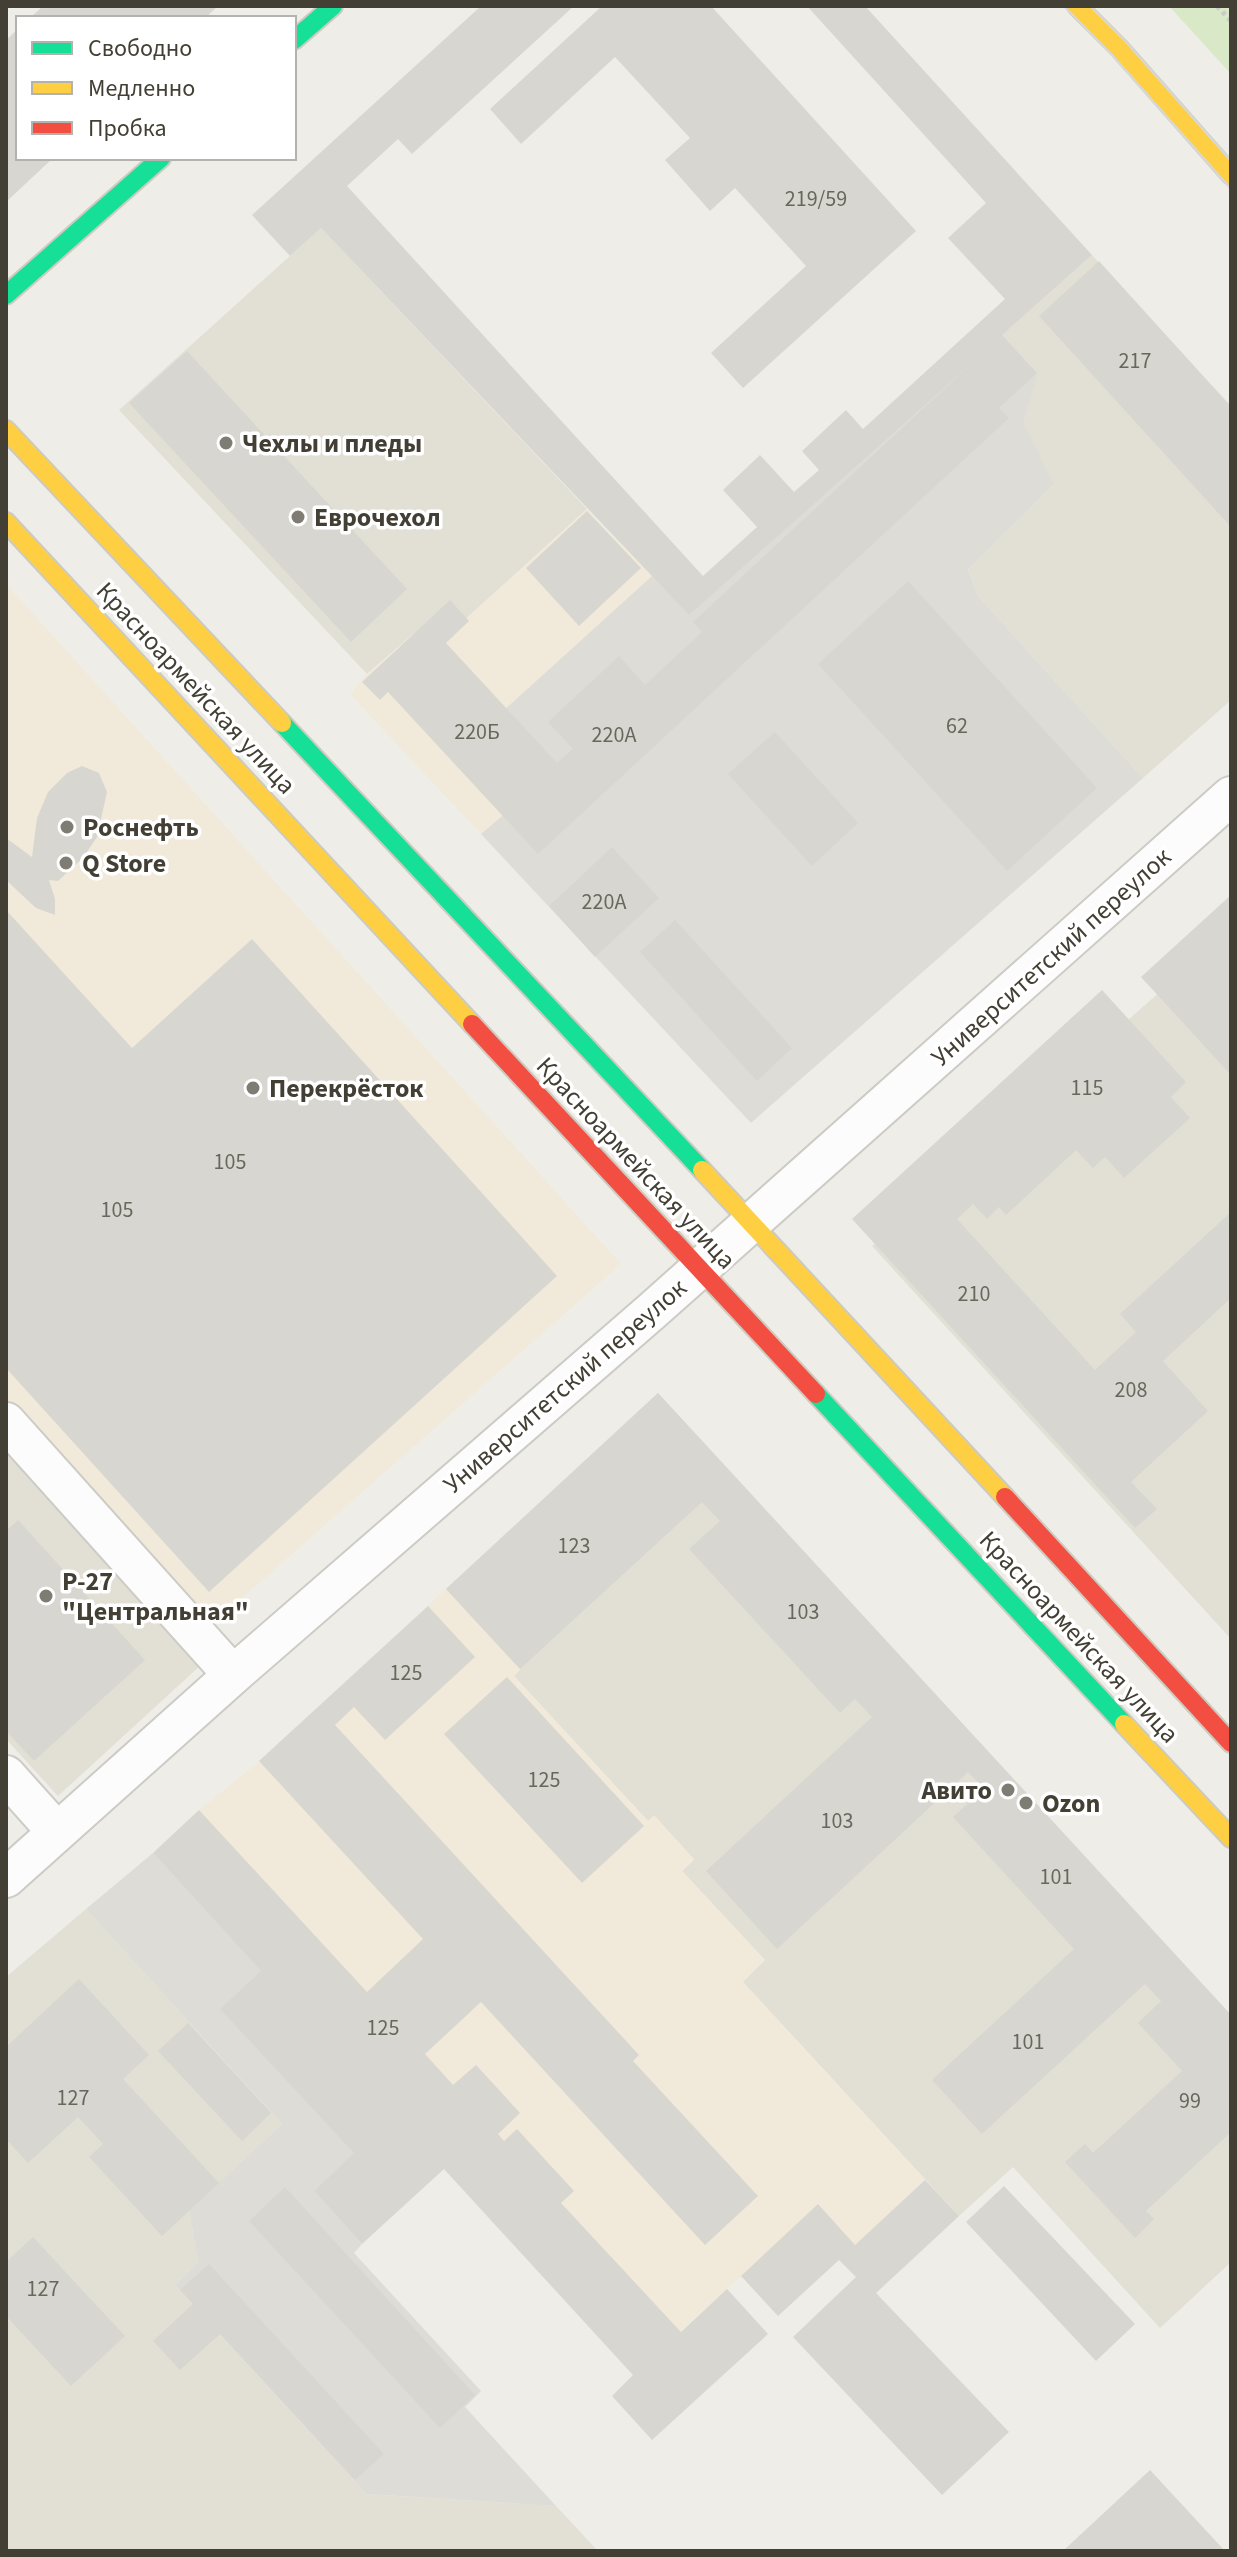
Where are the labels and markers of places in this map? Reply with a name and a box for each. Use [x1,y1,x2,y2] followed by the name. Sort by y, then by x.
[242,425,422,462] place label: Чехлы и пледы
[217,434,235,452] marker: Чехлы и пледы
[314,499,441,536] place label: Еврочехол
[289,508,307,526] marker: Еврочехол
[83,809,199,846] place label: Роснефть
[58,818,76,836] marker: Роснефть
[82,845,166,882] place label: Q Store
[57,854,75,872] marker: Q Store
[269,1070,424,1107] place label: Перекрёсток
[244,1079,262,1097] marker: Перекрёсток
[62,1563,249,1630] place label: Р-27 "Центральная"
[37,1587,55,1605] marker: Р-27 "Центральная"
[920,1772,992,1809] place label: Авито
[999,1781,1017,1799] marker: Авито
[1042,1785,1100,1822] place label: Ozon
[1017,1794,1035,1812] marker: Ozon

